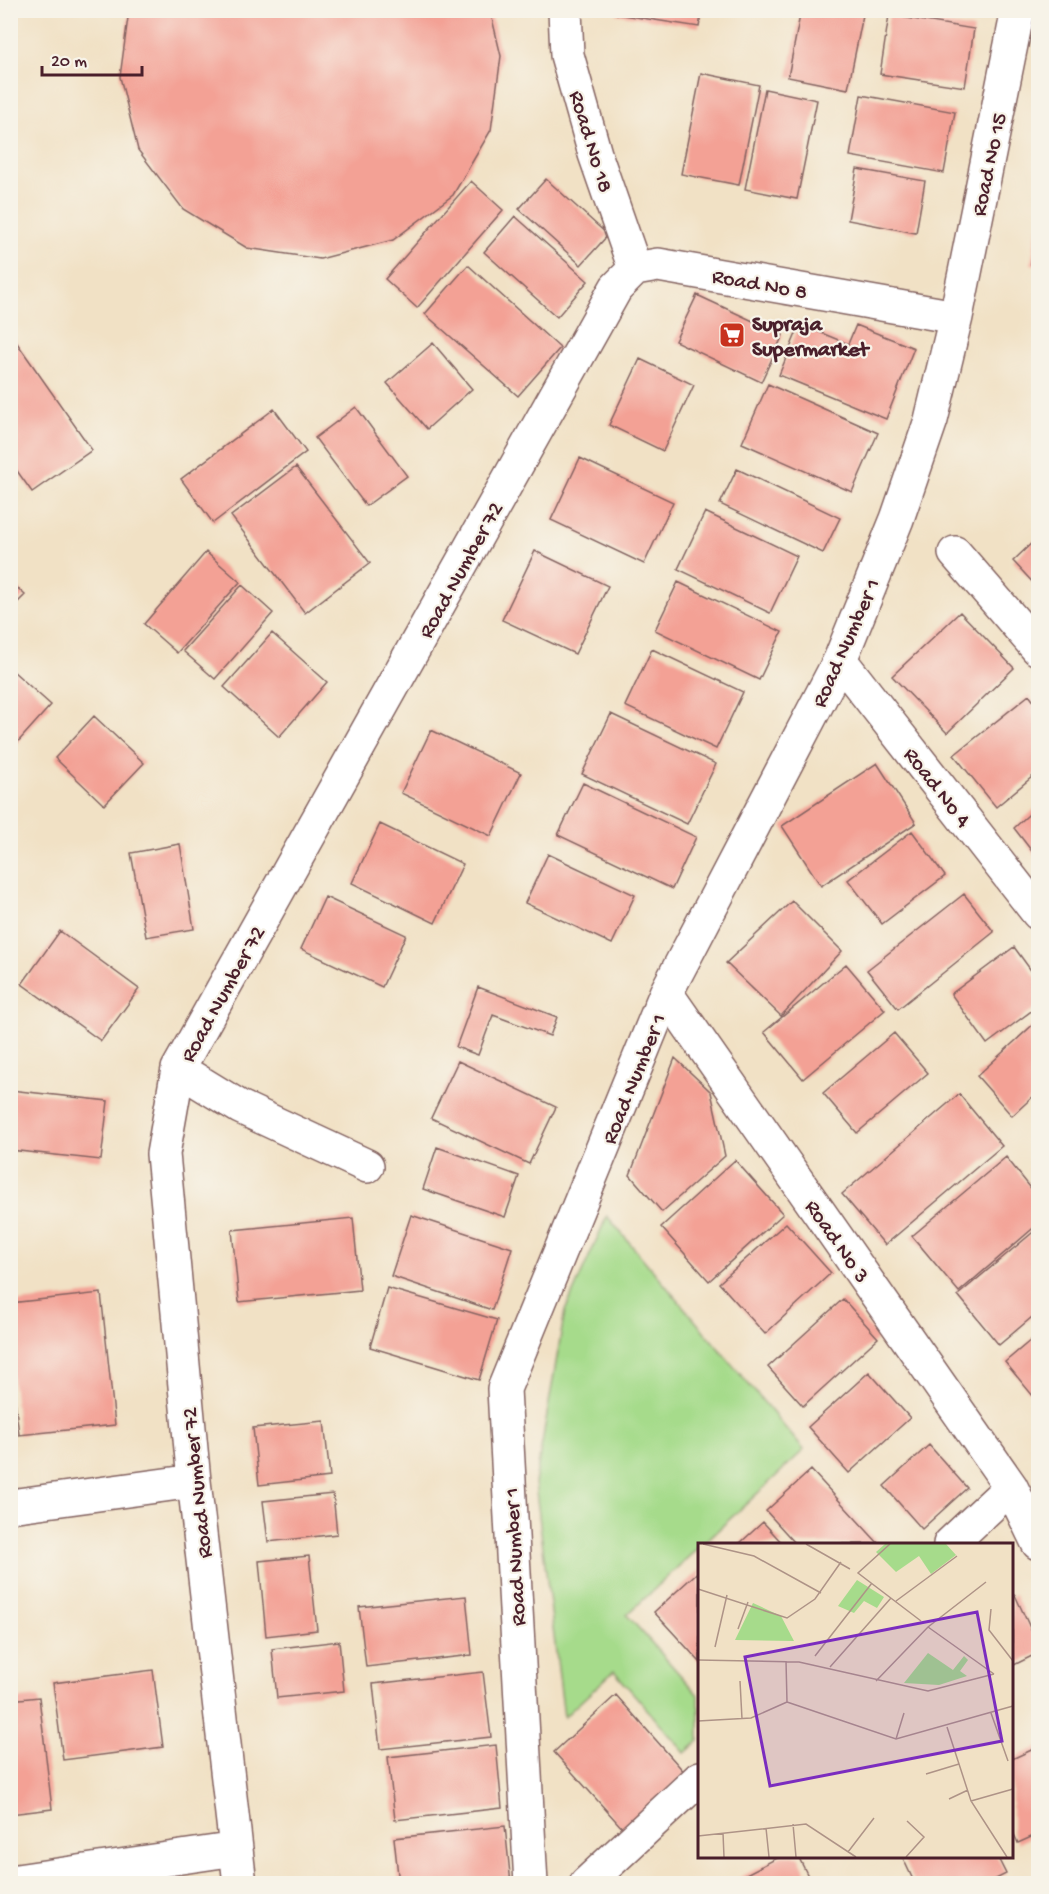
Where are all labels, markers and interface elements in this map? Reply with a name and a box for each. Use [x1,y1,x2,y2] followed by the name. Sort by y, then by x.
[42,39,142,77] scale bar
[51,52,87,73] text: 20 m
[561,88,617,196] street label: Road No 18
[967,111,1015,219] street label: Road No 15
[710,265,809,307] street label: Road No 8
[752,313,870,364] place label: Supraja Supermarket
[717,320,747,350] supermarket icon: Supraja Supermarket
[414,498,511,644] street label: Road Number 72
[808,575,888,712] street label: Road Number 1
[896,743,976,834] street label: Road No 4
[176,922,273,1068] street label: Road Number 72
[598,1010,674,1149] street label: Road Number 1
[798,1196,874,1289] street label: Road No 3
[178,1406,220,1559] street label: Road Number 72
[500,1487,534,1627] street label: Road Number 1
[698,1543,1013,1858] inset map

